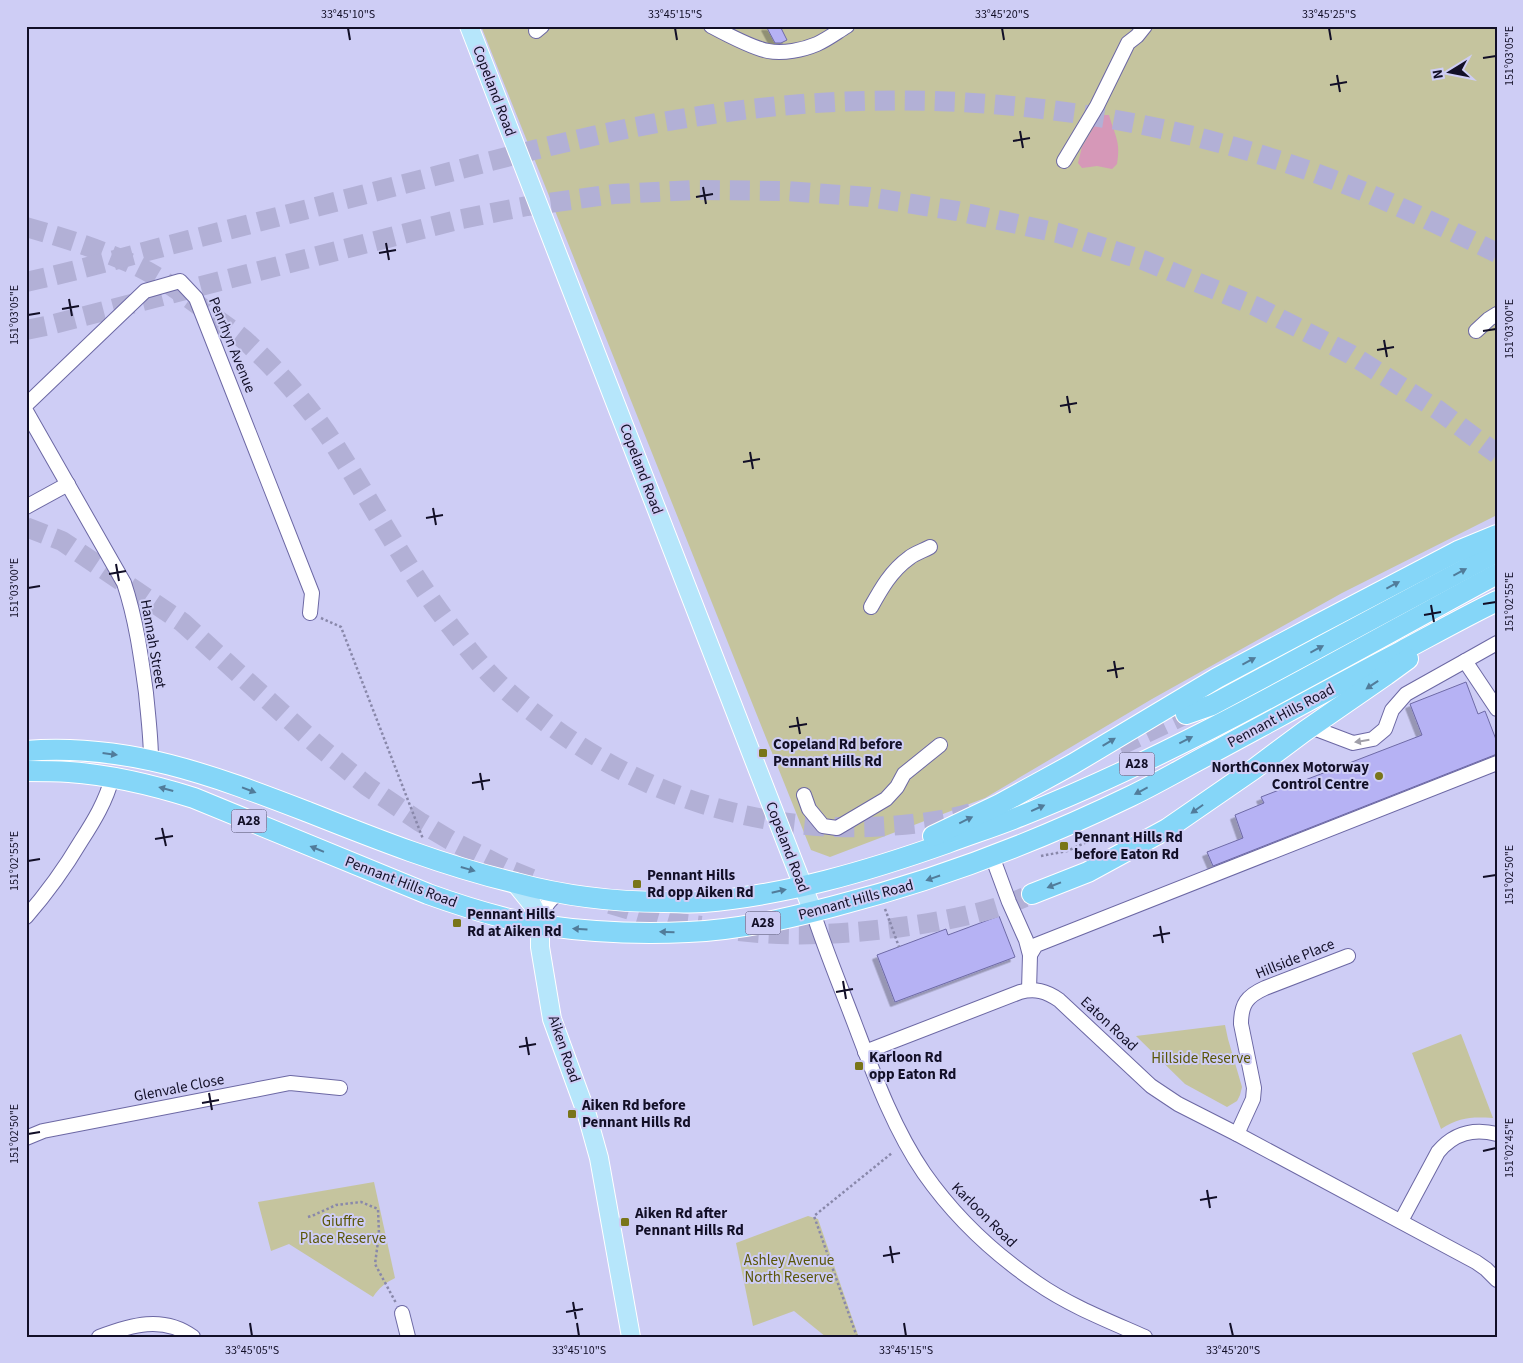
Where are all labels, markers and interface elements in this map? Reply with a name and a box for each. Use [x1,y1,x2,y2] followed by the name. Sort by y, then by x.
[321,6,375,23] text: 33°45'10"S
[648,6,702,23] text: 33°45'15"S
[975,6,1029,23] text: 33°45'20"S
[1302,6,1356,23] text: 33°45'25"S
[1501,26,1518,86] text: 151°03'05"E
[467,43,521,139] street label: Copeland Road
[1426,48,1476,98] north arrow
[1428,68,1449,80] text: N
[6,285,23,345] text: 151°03'05"E
[203,294,261,396] street label: Penrhyn Avenue
[1501,299,1518,359] text: 151°03'00"E
[614,421,668,517] street label: Copeland Road
[6,558,23,618] text: 151°03'00"E
[1452,568,1467,576] one-way arrow
[1501,572,1518,632] text: 151°02'55"E
[1386,581,1400,589] one-way arrow
[135,598,171,690] street label: Hannah Street
[1309,645,1324,653] one-way arrow
[1242,657,1257,665] one-way arrow
[1224,679,1338,753] street label: Pennant Hills Road
[1365,680,1379,690] one-way arrow
[773,734,903,772] place label: Copeland Rd before Pennant Hills Rd
[1178,736,1193,744] one-way arrow
[1353,737,1369,745] one-way arrow
[1102,738,1115,747] one-way arrow
[757,747,769,759] marker: Copeland Rd before Pennant Hills Rd
[103,750,119,758] one-way arrow
[1120,752,1154,776] road number: A28
[1212,757,1369,795] place label: NorthConnex Motorway Control Centre
[1373,770,1385,782] marker: NorthConnex Motorway Control Centre
[159,785,174,793] one-way arrow
[242,786,257,794] one-way arrow
[1134,787,1149,795] one-way arrow
[760,799,814,895] street label: Copeland Road
[1031,804,1045,812] one-way arrow
[1190,804,1203,814] one-way arrow
[232,809,266,832] road number: A28
[959,816,973,824] one-way arrow
[1074,827,1183,865] place label: Pennant Hills Rd before Eaton Rd
[6,831,23,891] text: 151°02'55"E
[1058,840,1070,852] marker: Pennant Hills Rd before Eaton Rd
[310,844,324,852] one-way arrow
[1501,845,1518,905] text: 151°02'50"E
[342,851,460,913] street label: Pennant Hills Road
[647,865,754,903] place label: Pennant Hills Rd opp Aiken Rd
[460,866,475,874] one-way arrow
[925,874,940,882] one-way arrow
[796,875,916,925] street label: Pennant Hills Road
[631,878,643,890] marker: Pennant Hills Rd opp Aiken Rd
[1047,882,1061,890] one-way arrow
[771,887,786,895] one-way arrow
[467,904,562,942] place label: Pennant Hills Rd at Aiken Rd
[746,911,780,934] road number: A28
[451,917,463,929] marker: Pennant Hills Rd at Aiken Rd
[572,925,588,933] one-way arrow
[659,928,675,936] one-way arrow
[1252,934,1338,984] street label: Hillside Place
[1076,992,1142,1056] street label: Eaton Road
[543,1013,585,1085] street label: Aiken Road
[869,1047,956,1085] place label: Karloon Rd opp Eaton Rd
[1151,1048,1251,1069] park label: Hillside Reserve
[853,1060,865,1072] marker: Karloon Rd opp Eaton Rd
[132,1069,226,1107] street label: Glenvale Close
[581,1095,691,1133] place label: Aiken Rd before Pennant Hills Rd
[6,1104,23,1164] text: 151°02'50"E
[566,1108,578,1120] marker: Aiken Rd before Pennant Hills Rd
[1501,1118,1518,1178] text: 151°02'45"E
[947,1178,1021,1252] street label: Karloon Road
[634,1203,744,1241] place label: Aiken Rd after Pennant Hills Rd
[300,1211,386,1249] park label: Giuffre Place Reserve
[619,1216,631,1228] marker: Aiken Rd after Pennant Hills Rd
[744,1250,834,1288] park label: Ashley Avenue North Reserve
[225,1342,279,1359] text: 33°45'05"S
[552,1342,606,1359] text: 33°45'10"S
[879,1342,933,1359] text: 33°45'15"S
[1206,1342,1260,1359] text: 33°45'20"S

